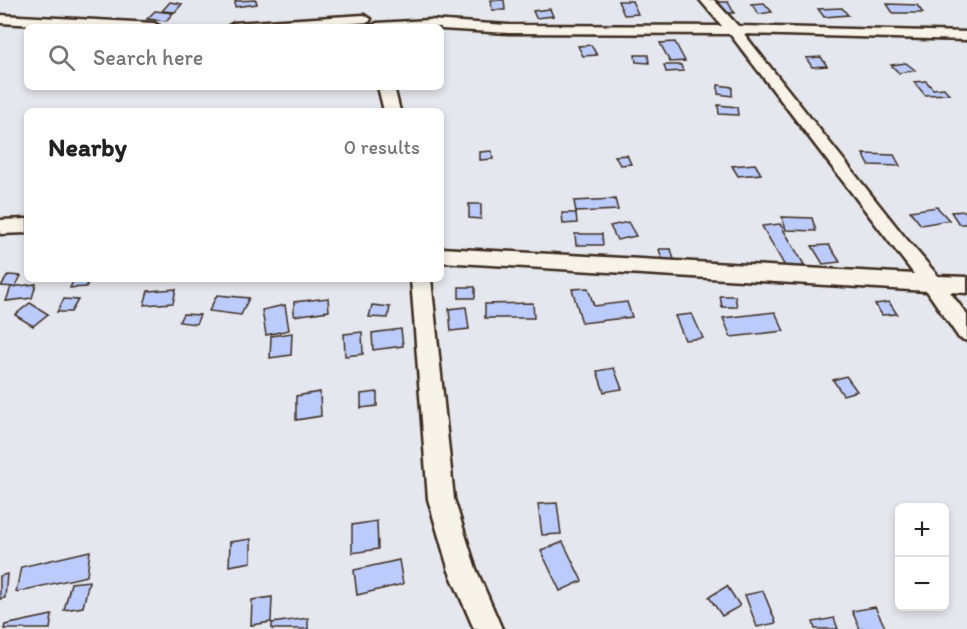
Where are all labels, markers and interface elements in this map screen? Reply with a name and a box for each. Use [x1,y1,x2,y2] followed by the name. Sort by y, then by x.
[24,24,444,90] search box
[45,41,78,74] icon: search
[93,44,203,71] text: Search here
[48,131,127,163] text: Nearby
[344,135,420,159] text: 0 results
[895,503,949,611] map controls
[895,503,949,557] button: +
[895,557,949,611] button: −

